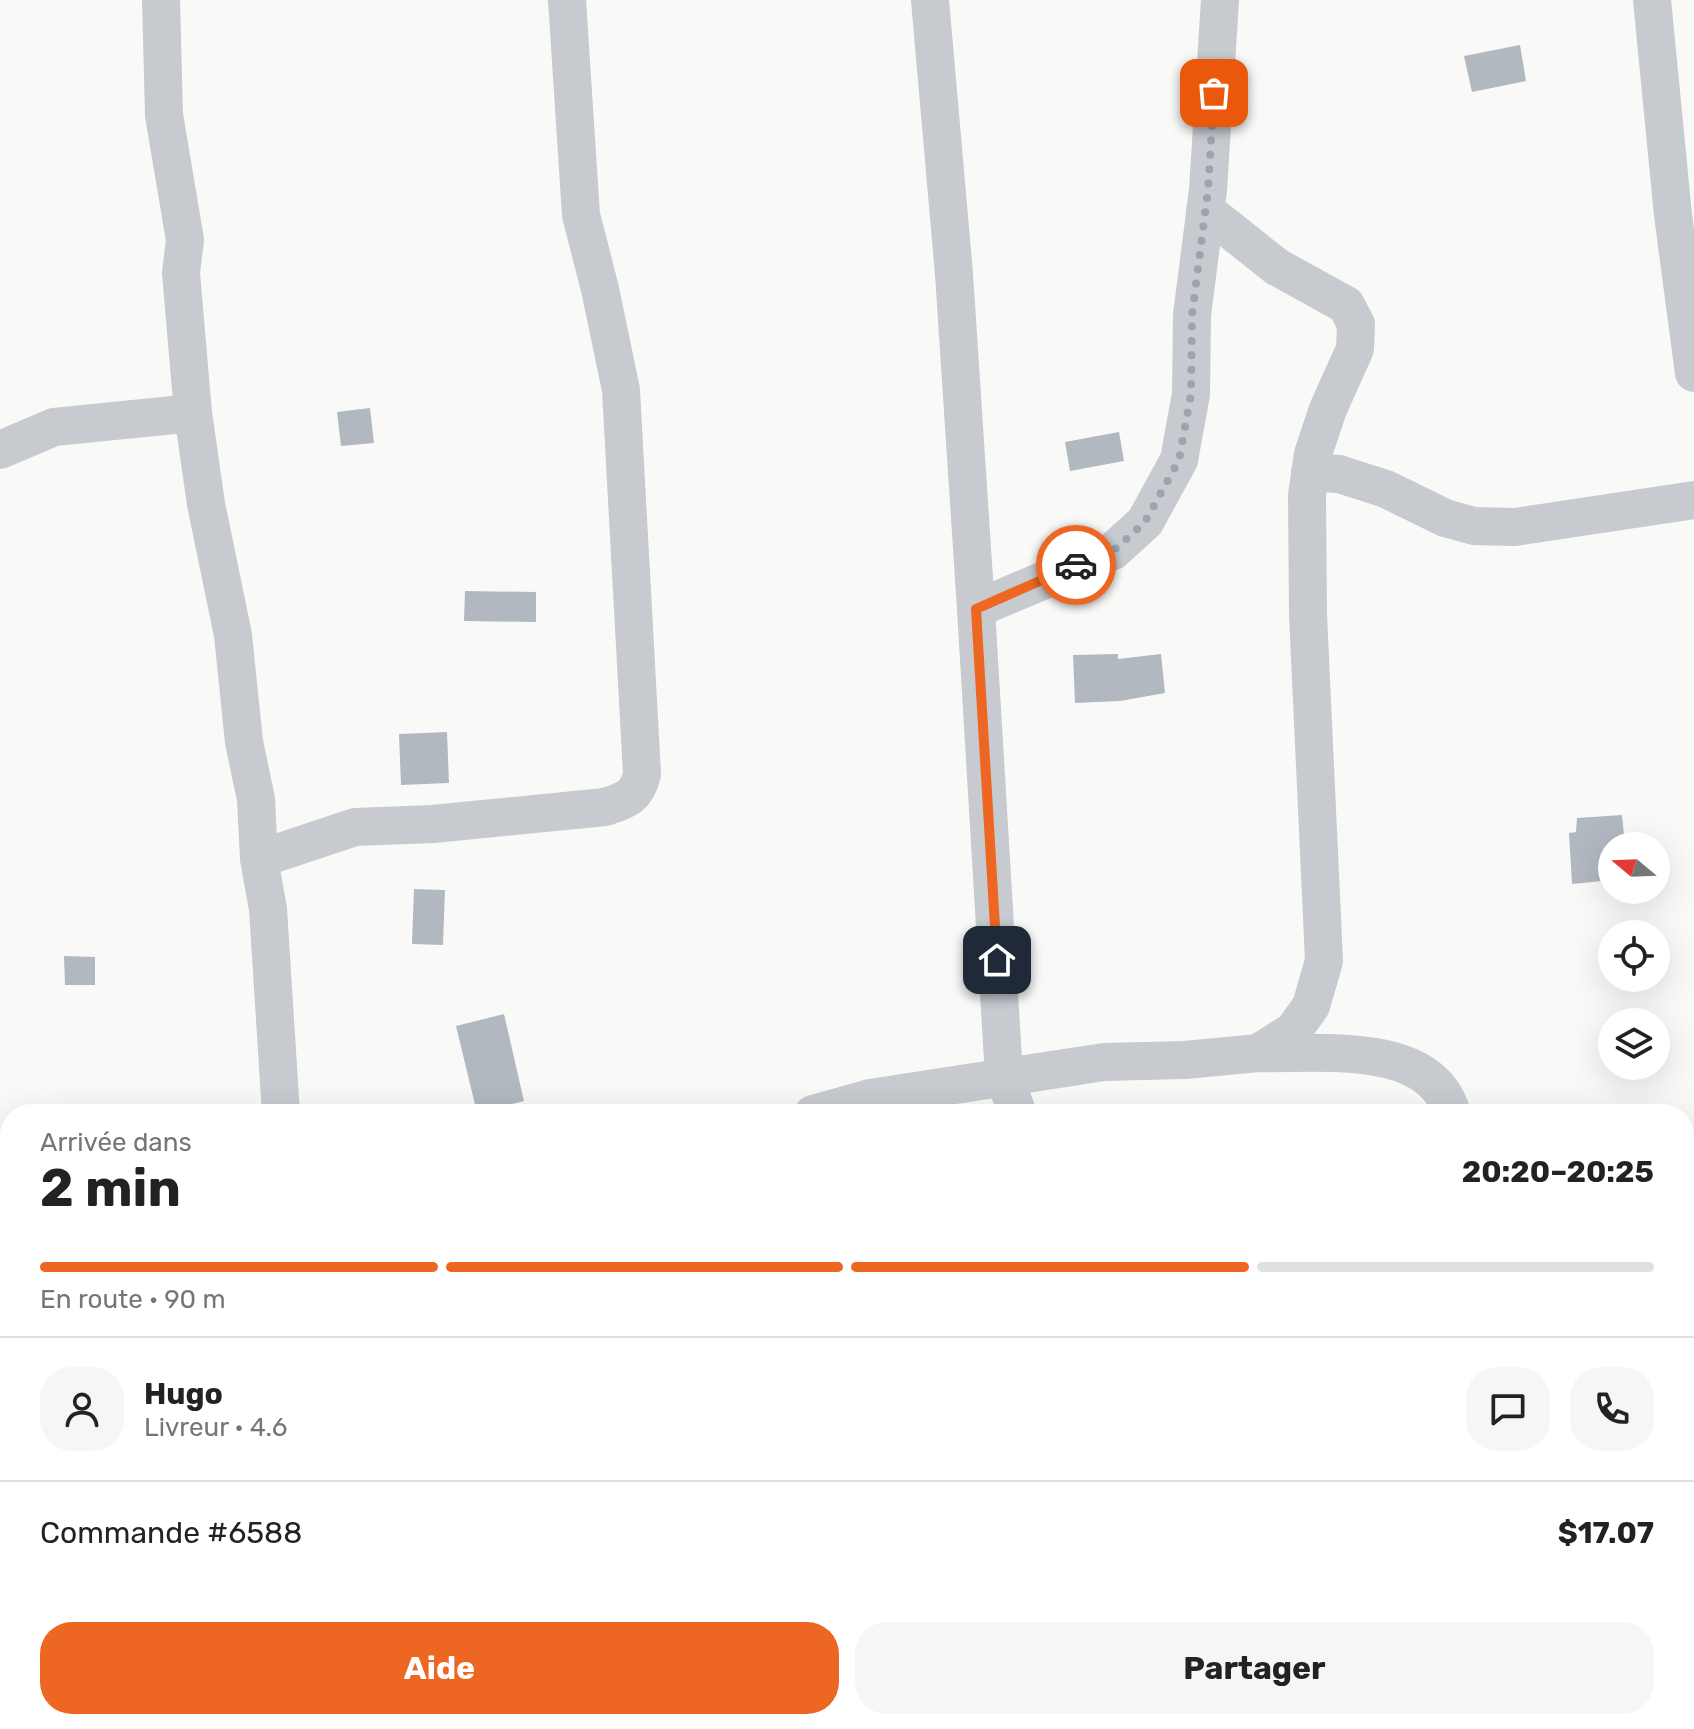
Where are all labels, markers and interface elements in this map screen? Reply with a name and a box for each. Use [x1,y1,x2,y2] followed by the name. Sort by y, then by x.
[1180,59,1248,127] pin
[1192,71,1236,115] icon: bag
[1036,525,1116,605] courier
[1054,543,1098,587] icon: car
[1598,832,1670,904] north arrow
[1598,832,1670,1080] map controls
[1598,920,1670,992] button: locate
[963,926,1031,994] pin
[975,938,1019,982] icon: home
[1598,1008,1670,1080] button: layers
[40,1127,192,1158] text: Arrivée dans
[1462,1154,1654,1190] text: 20:20–20:25
[40,1157,181,1219] text: 2 min
[40,1284,226,1315] text: En route · 90 m
[40,1367,124,1451] button: person
[1466,1367,1550,1451] button: chat
[1570,1367,1654,1451] button: phone
[144,1376,223,1412] text: Hugo
[144,1412,287,1443] text: Livreur · 4.6
[40,1515,302,1551] text: Commande #6588
[1558,1515,1654,1551] text: $17.07
[40,1622,839,1714] button: Aide
[855,1622,1654,1714] button: Partager

